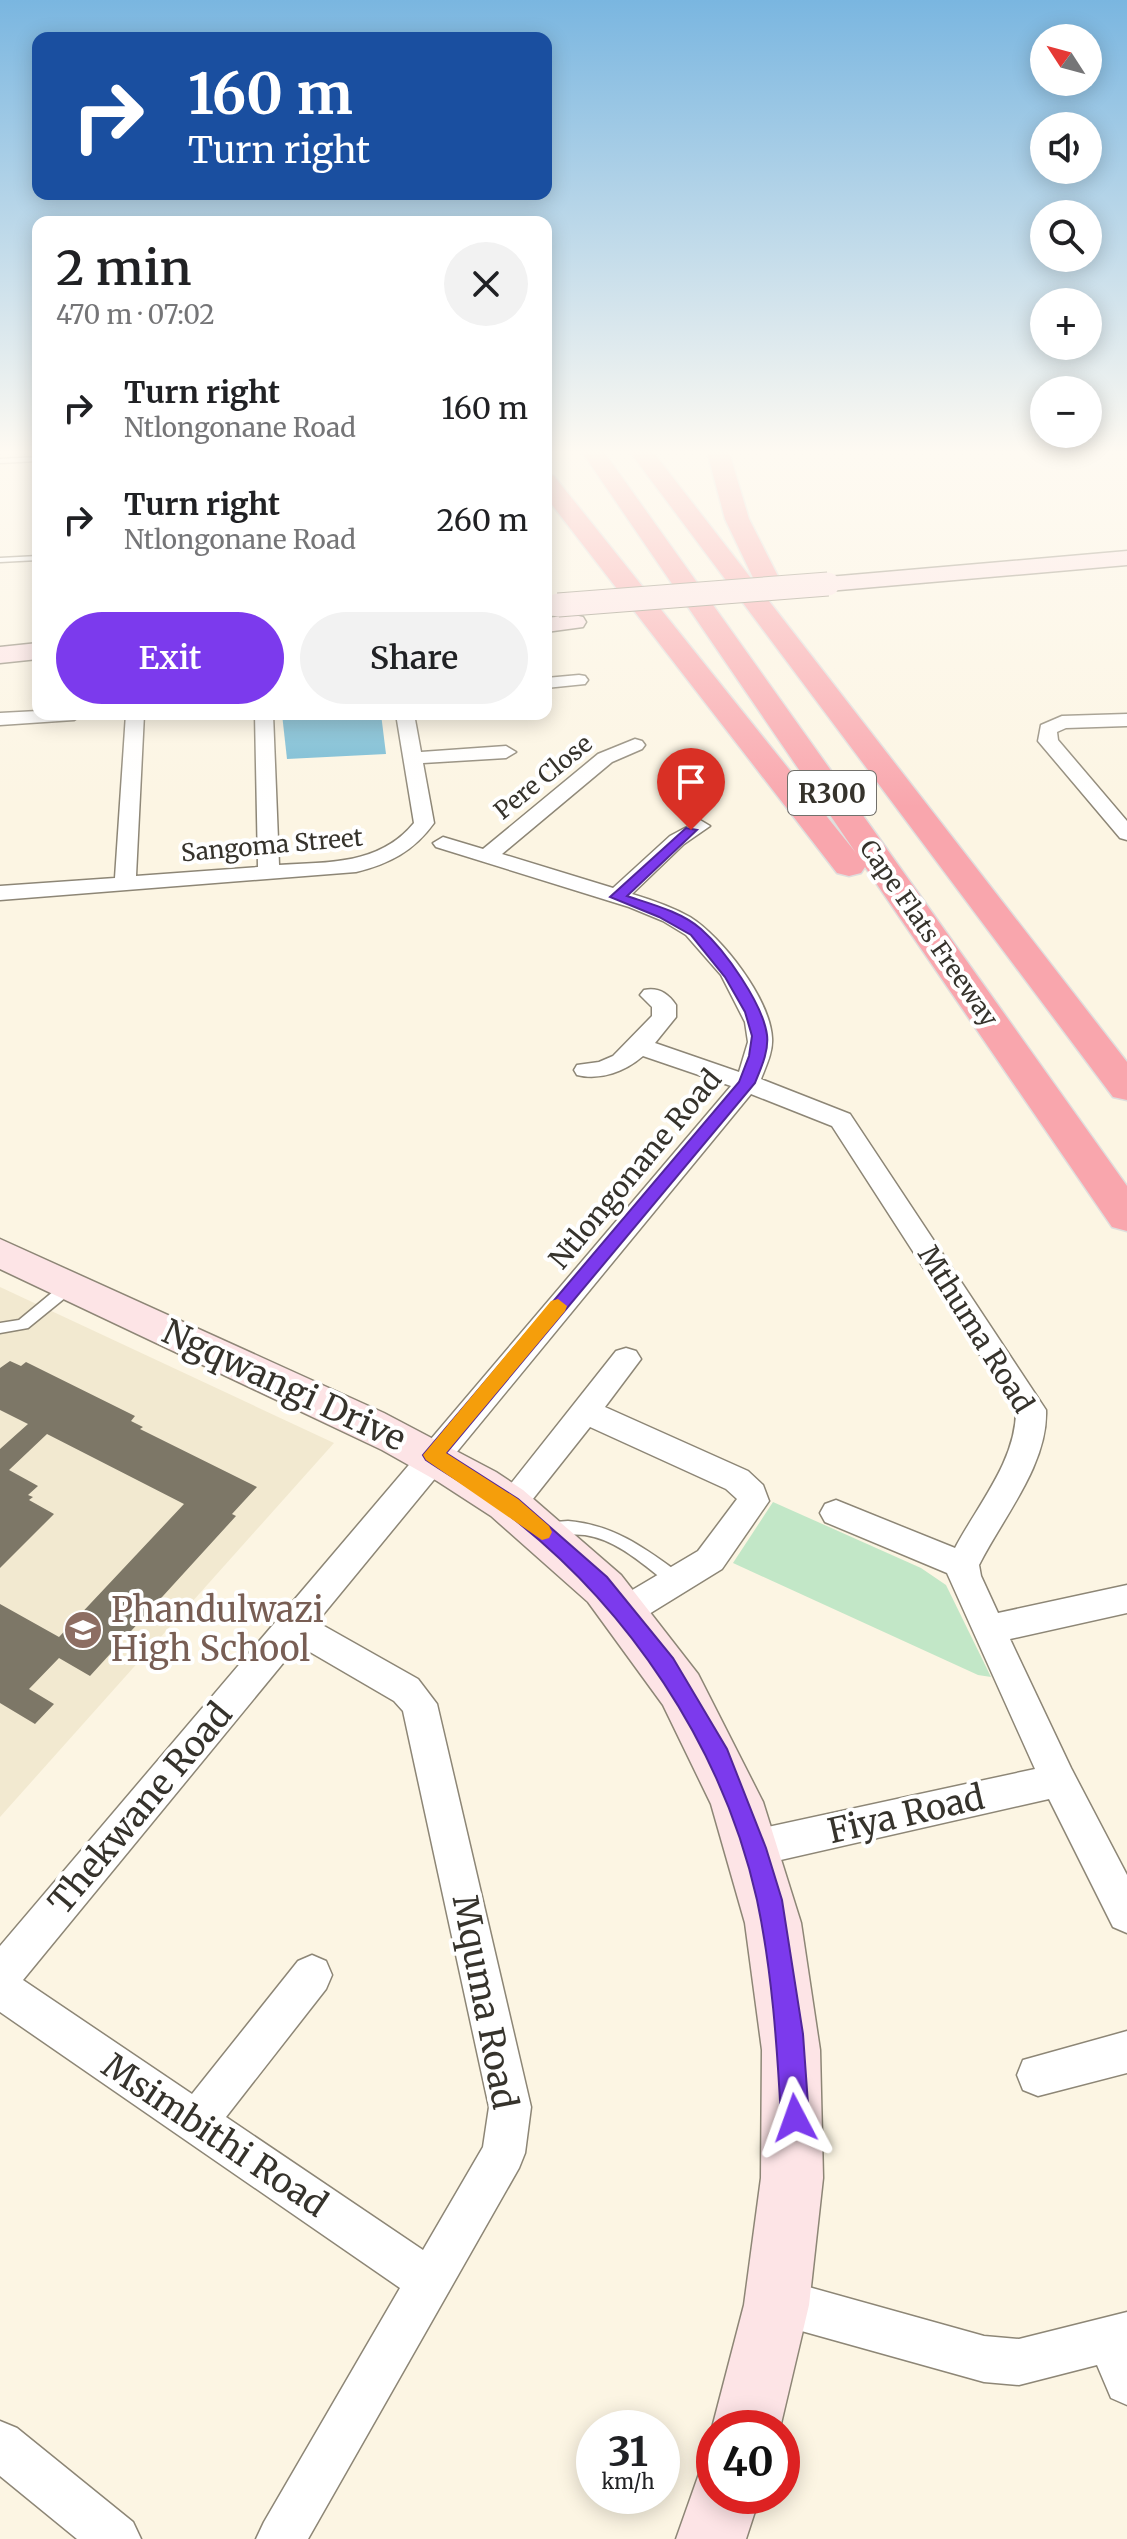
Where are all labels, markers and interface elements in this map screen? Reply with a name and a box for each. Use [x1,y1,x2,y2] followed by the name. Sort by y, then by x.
[1030,24,1102,96] north arrow
[1030,24,1102,448] map controls
[188,59,353,129] text: 160 m
[56,64,160,168] icon: right
[1030,112,1102,184] button: sound
[188,128,370,173] text: Turn right
[1030,200,1102,272] button: search
[56,238,192,298] text: 2 min
[444,242,528,326] button: close
[1030,288,1102,360] button: +
[56,298,215,331] text: 470 m · 07:02
[124,373,280,411] text: Turn right
[1030,376,1102,448] button: −
[56,386,100,430] icon: right
[441,389,528,427] text: 160 m
[124,411,356,444] text: Ntlongonane Road
[124,485,280,523] text: Turn right
[56,498,100,542] icon: right
[437,501,528,539] text: 260 m
[124,523,356,556] text: Ntlongonane Road
[56,612,284,704] button: Exit
[300,612,528,704] button: Share
[488,728,598,826] street label: Pere Close
[657,748,725,830] pin
[669,760,713,804] icon: arrive
[788,771,876,815] road number: R300
[180,822,365,868] street label: Sangoma Street
[853,834,1005,1032] street label: Cape Flats Freeway
[541,1062,729,1276] street label: Ntlongonane Road
[910,1239,1042,1419] street label: Mthuma Road
[155,1310,412,1461] street label: Ngqwangi Drive
[111,1589,324,1671] place label: Phandulwazi High School
[62,1609,104,1651] school or university icon: Phandulwazi High School
[39,1694,241,1922] street label: Thekwane Road
[824,1776,988,1852] street label: Fiya Road
[444,1891,526,2113] street label: Mquma Road
[95,2044,335,2226] street label: Msimbithi Road
[753,2076,837,2160] position arrow
[696,2410,800,2514] speed limit sign: 40
[608,2427,648,2477] text: 31
[602,2469,654,2494] text: km/h

